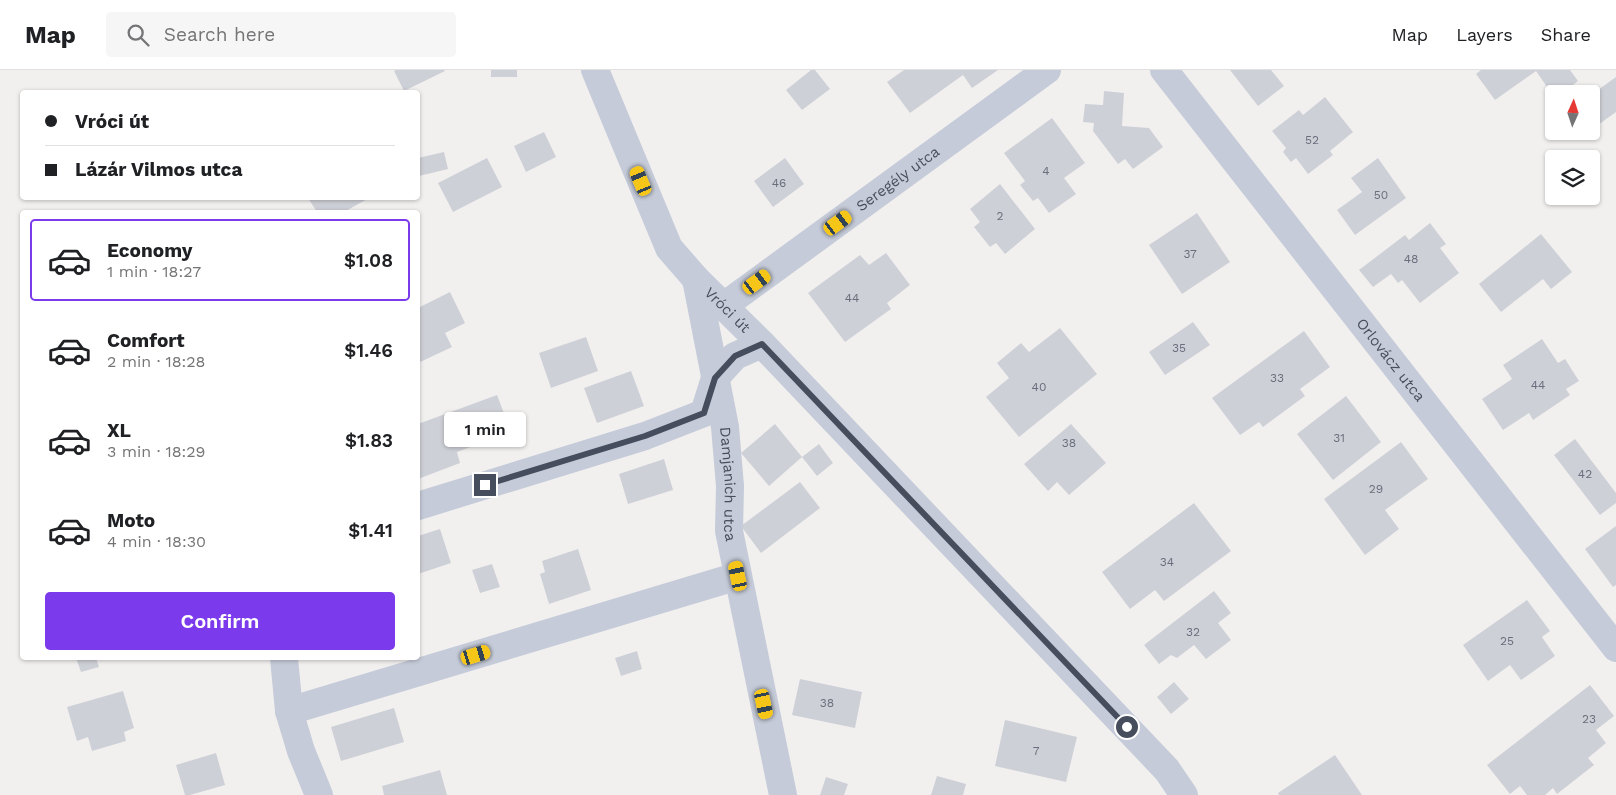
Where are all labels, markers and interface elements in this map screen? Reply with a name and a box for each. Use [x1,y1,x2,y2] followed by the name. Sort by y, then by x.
[106,12,456,57] search box
[25,21,76,49] text: Map
[124,21,152,49] icon: search
[164,23,275,46] text: Search here
[1391,24,1428,45] text: Map
[1456,24,1513,45] text: Layers
[1541,24,1591,45] text: Share
[1545,85,1600,140] north arrow
[1545,85,1600,205] map controls
[75,110,149,133] text: Vróci út
[1305,133,1319,147] house number: 52
[853,142,943,215] street label: Seregély utca
[1545,150,1600,205] button: layers
[75,158,242,181] text: Lázár Vilmos utca
[628,164,653,198] car
[1042,164,1050,178] house number: 4
[772,176,786,190] house number: 46
[1374,188,1388,202] house number: 50
[821,208,854,238] car
[997,209,1004,223] house number: 2
[47,238,92,283] icon: car
[107,239,192,262] text: Economy
[1183,247,1197,261] house number: 37
[344,249,393,272] text: $1.08
[1404,252,1418,266] house number: 48
[107,262,201,281] text: 1 min · 18:27
[740,267,773,297] car
[701,283,755,337] street label: Vróci út
[845,291,859,305] house number: 44
[1352,315,1429,406] street label: Orlovácz utca
[47,328,92,373] icon: car
[107,329,185,352] text: Comfort
[344,339,393,362] text: $1.46
[1172,341,1186,355] house number: 35
[107,352,205,371] text: 2 min · 18:28
[1270,371,1284,385] house number: 33
[1531,378,1545,392] house number: 44
[1032,380,1046,394] house number: 40
[444,412,526,448] callout: 1 min
[47,418,92,463] icon: car
[107,419,131,442] text: XL
[464,420,506,439] text: 1 min
[716,426,740,543] street label: Damjanich utca
[345,429,393,452] text: $1.83
[1333,431,1345,445] house number: 31
[1062,436,1076,450] house number: 38
[107,442,205,461] text: 3 min · 18:29
[1578,467,1592,481] house number: 42
[474,474,496,496] route end
[1369,482,1383,496] house number: 29
[47,508,92,553] icon: car
[107,509,155,532] text: Moto
[348,519,393,542] text: $1.41
[107,532,206,551] text: 4 min · 18:30
[1160,555,1174,569] house number: 34
[727,560,748,592] car
[45,592,395,650] button: Confirm
[1186,625,1200,639] house number: 32
[1500,634,1514,648] house number: 25
[459,643,492,667] car
[753,688,774,720] car
[820,696,834,710] house number: 38
[1582,712,1596,726] house number: 23
[1116,716,1138,738] route start
[1033,744,1040,758] house number: 7

